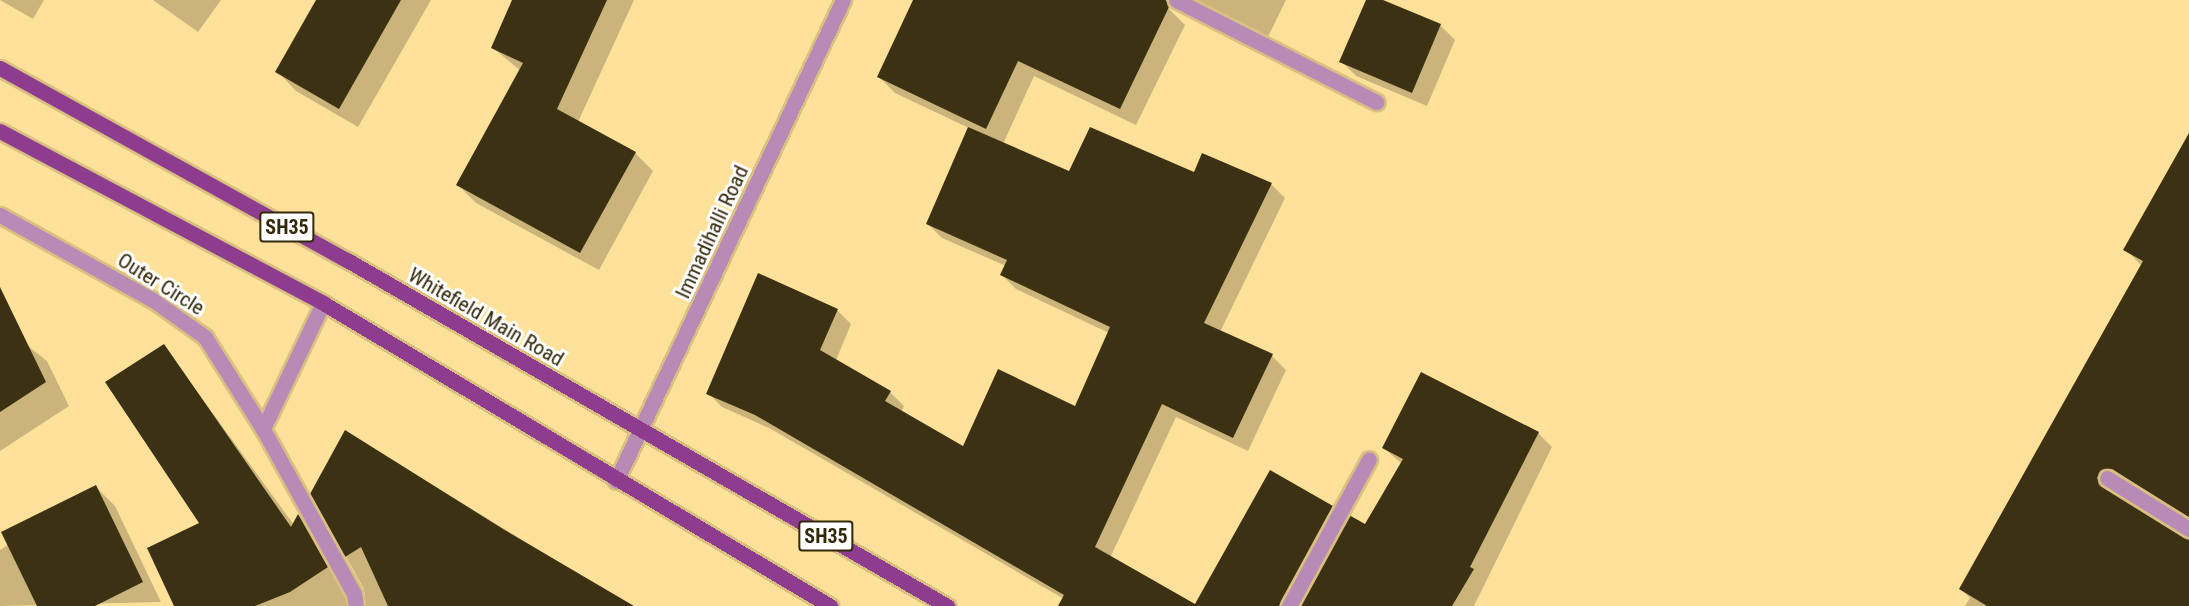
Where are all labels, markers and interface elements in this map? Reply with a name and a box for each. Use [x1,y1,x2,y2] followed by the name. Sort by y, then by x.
[670,162,754,302] street label: Immadihalli Road
[258,210,316,244] road number: SH35
[113,248,209,320] street label: Outer Circle
[404,262,568,372] street label: Whitefield Main Road
[798,519,854,553] road number: SH35

